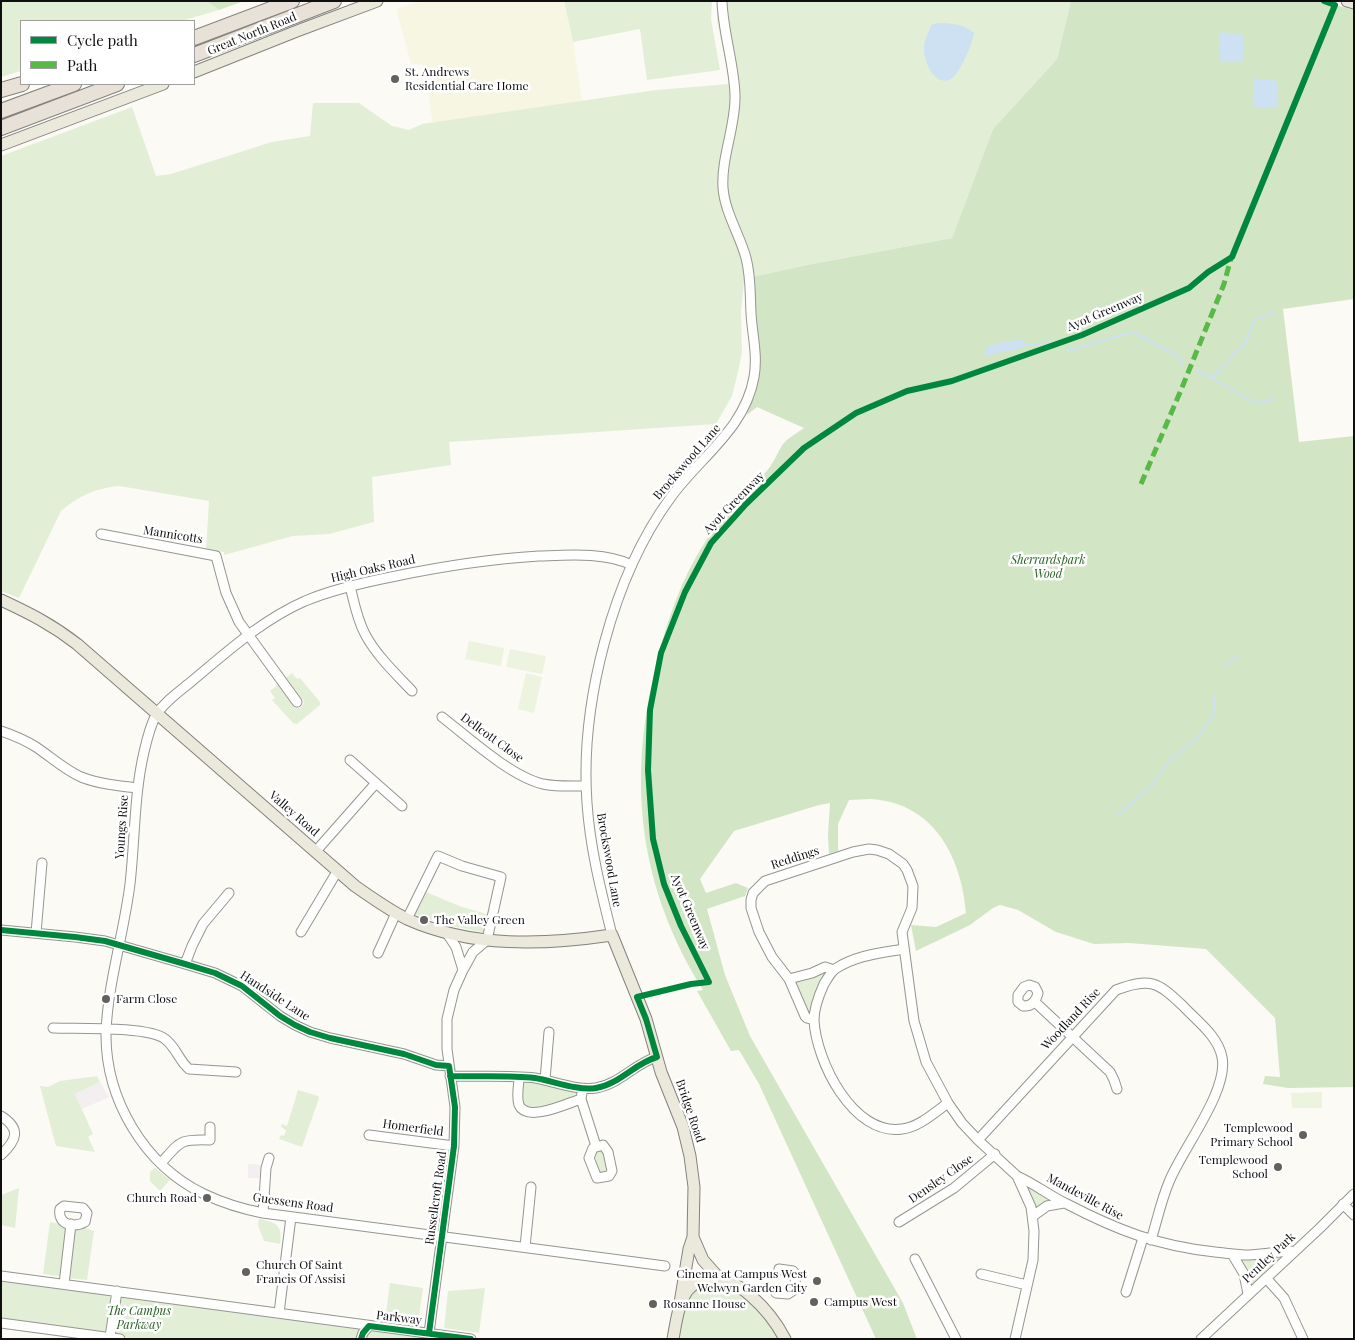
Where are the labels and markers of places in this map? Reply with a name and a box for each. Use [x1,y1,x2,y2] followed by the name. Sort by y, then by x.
[405,65,529,93] place label: St. Andrews Residential Care Home
[389,73,401,85] marker: St. Andrews Residential Care Home
[434,913,525,927] place label: The Valley Green
[418,914,430,926] marker: The Valley Green
[116,992,177,1006] place label: Farm Close
[100,993,112,1005] marker: Farm Close
[1210,1121,1293,1149] place label: Templewood Primary School
[1297,1129,1309,1141] marker: Templewood Primary School
[1199,1153,1268,1181] place label: Templewood School
[1272,1161,1284,1173] marker: Templewood School
[126,1191,197,1205] place label: Church Road
[201,1192,213,1204] marker: Church Road
[256,1258,345,1286] place label: Church Of Saint Francis Of Assisi
[240,1266,252,1278] marker: Church Of Saint Francis Of Assisi
[676,1267,807,1295] place label: Cinema at Campus West Welwyn Garden City
[811,1275,823,1287] marker: Cinema at Campus West Welwyn Garden City
[824,1295,897,1309] place label: Campus West
[808,1296,820,1308] marker: Campus West
[663,1297,746,1311] place label: Rosanne House
[647,1298,659,1310] marker: Rosanne House

